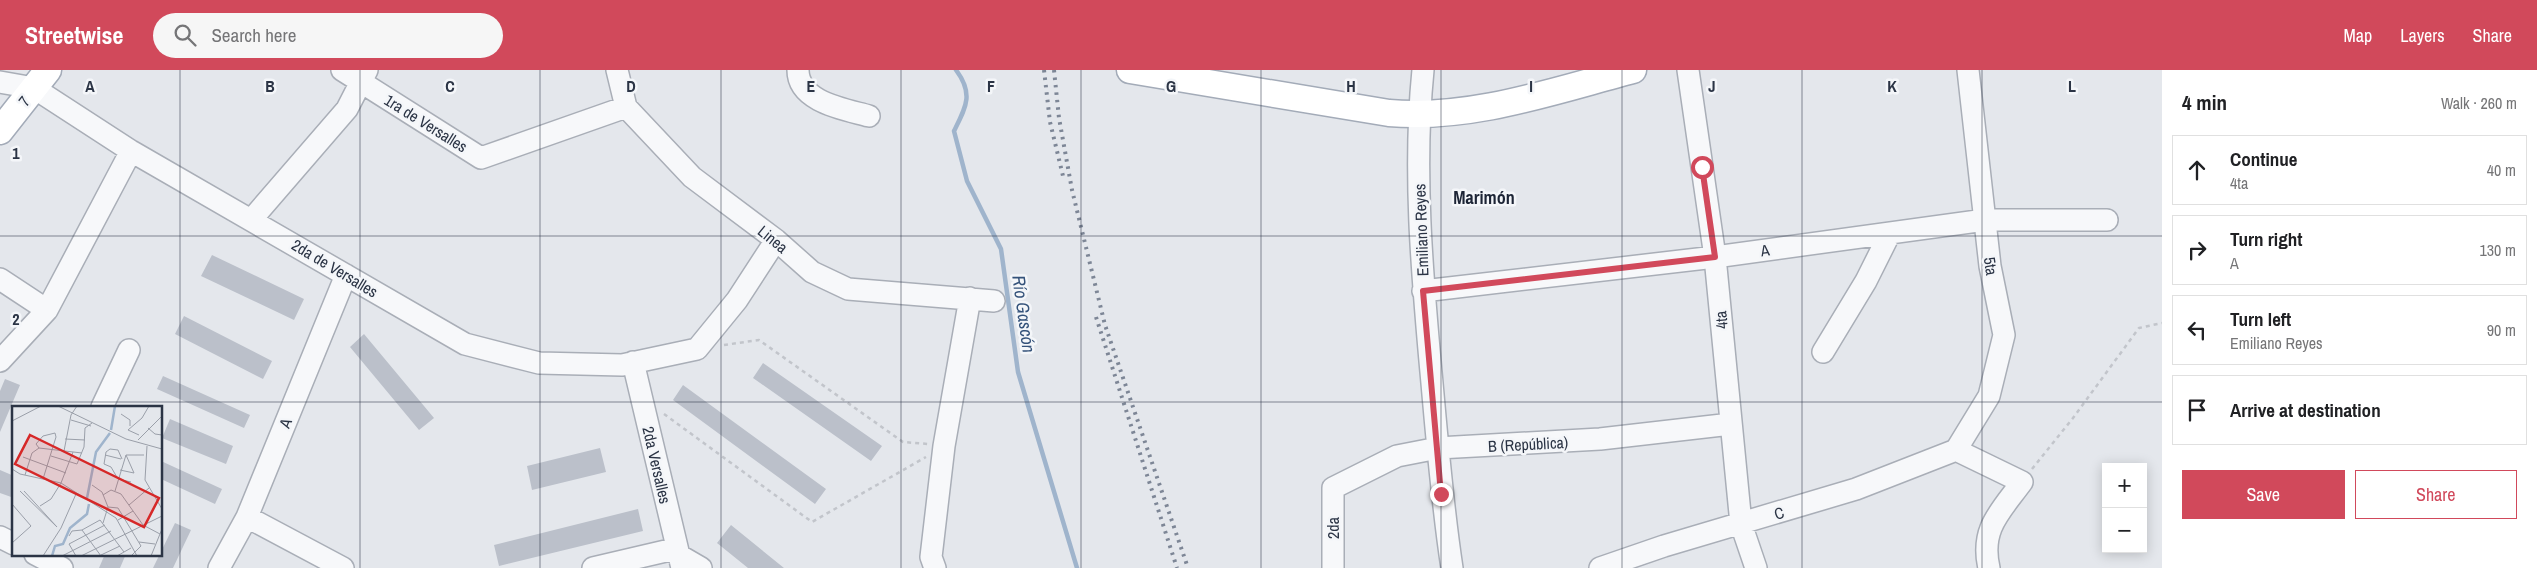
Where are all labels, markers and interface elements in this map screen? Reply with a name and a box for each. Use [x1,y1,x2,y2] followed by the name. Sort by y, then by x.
[153,13,503,58] search box
[25,19,123,51] text: Streetwise
[171,21,199,49] icon: search
[211,22,296,48] text: Search here
[2344,23,2372,48] text: Map
[2400,23,2445,48] text: Layers
[2473,23,2512,48] text: Share
[85,75,95,97] text: A
[265,75,275,97] text: B
[445,75,455,97] text: C
[626,75,636,97] text: D
[807,75,816,97] text: E
[987,75,995,97] text: F
[1166,75,1176,97] text: G
[1346,75,1356,97] text: H
[1529,75,1533,97] text: I
[1708,75,1716,97] text: J
[1887,75,1897,97] text: K
[2068,75,2076,97] text: L
[2182,88,2227,117] text: 4 min
[380,89,472,157] street label: 1ra de Versalles
[13,91,35,111] street label: 7
[2441,92,2517,114] text: Walk · 260 m
[12,142,20,164] text: 1
[2230,146,2298,172] text: Continue
[1691,156,1714,179] route start
[2183,156,2211,184] icon: ahead
[2487,159,2516,181] text: 40 m
[2230,172,2248,194] text: 4ta
[1408,183,1434,277] street label: Emiliano Reyes
[1453,185,1515,210] district label: Marimón
[753,220,793,258] street label: Linea
[2230,226,2302,252] text: Turn right
[288,234,382,302] street label: 2da de Versalles
[2183,236,2211,264] icon: right
[1758,238,1771,262] street label: A
[2480,239,2516,261] text: 130 m
[2230,252,2239,274] text: A
[1979,255,2003,277] street label: 5ta
[1006,274,1042,354] water label: Río Gascón
[2230,306,2291,332] text: Turn left
[12,308,20,330] text: 2
[1709,309,1733,330] street label: 4ta
[2183,316,2211,344] icon: left
[2487,319,2516,341] text: 90 m
[2230,332,2323,354] text: Emiliano Reyes
[2183,396,2211,424] icon: arrive
[2230,397,2381,423] text: Arrive at destination
[12,406,162,556] inset map
[273,415,297,432] street label: A
[637,424,677,506] street label: 2da Versalles
[1487,431,1569,457] street label: B (República)
[2102,463,2147,553] map controls
[2102,463,2147,508] button: +
[2182,470,2345,519] button: Save
[2355,470,2517,519] button: Share
[1430,483,1453,506] route end
[1771,501,1787,525] street label: C
[2102,508,2147,553] button: −
[1322,516,1344,539] street label: 2da

